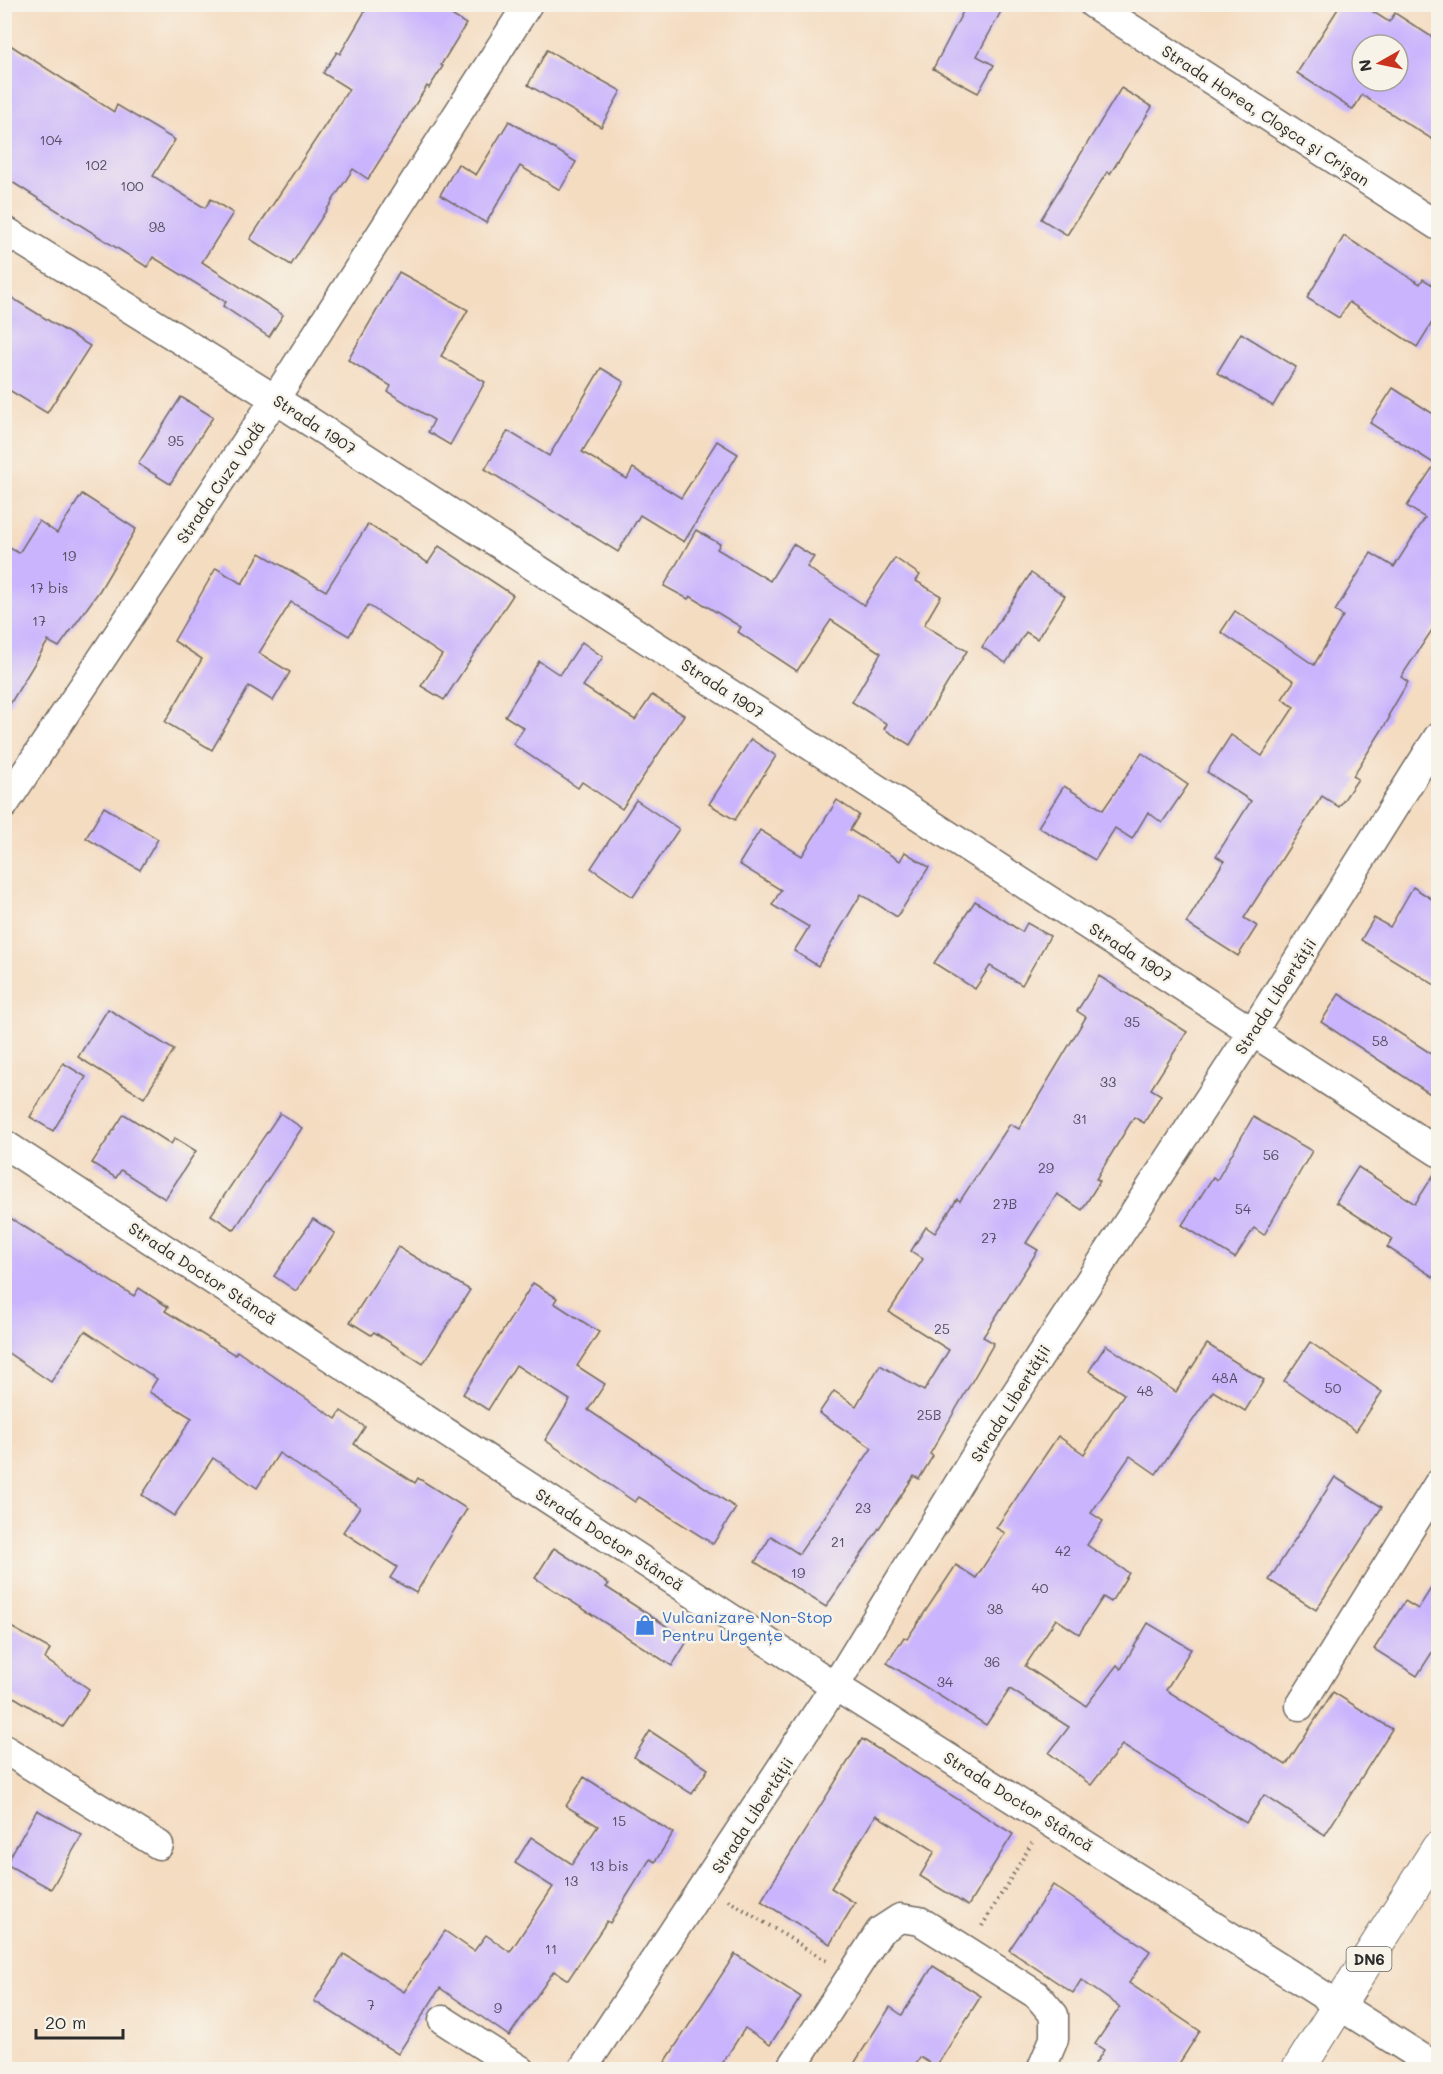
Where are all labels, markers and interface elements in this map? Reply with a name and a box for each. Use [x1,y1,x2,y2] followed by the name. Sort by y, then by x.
[1350,33,1410,93] north arrow
[1158,40,1374,190] street label: Strada Horea, Cloşca şi Crişan
[1353,58,1376,73] text: N
[39,130,63,149] house number: 104
[85,155,107,174] house number: 102
[120,176,144,195] house number: 100
[149,217,165,236] house number: 98
[270,389,360,459] street label: Strada 1907
[171,417,269,547] street label: Strada Cuza Vodă
[168,431,184,450] house number: 95
[62,546,76,565] house number: 19
[30,578,68,597] house number: 17 bis
[32,611,46,630] house number: 17
[678,653,768,723] street label: Strada 1907
[1086,917,1176,987] street label: Strada 1907
[1230,934,1321,1059] street label: Strada Libertății
[1124,1012,1140,1031] house number: 35
[1372,1031,1388,1050] house number: 58
[1100,1072,1116,1091] house number: 33
[1073,1109,1087,1128] house number: 31
[1263,1145,1279,1164] house number: 56
[1038,1158,1054,1177] house number: 29
[993,1194,1017,1213] house number: 27B
[1235,1199,1252,1218] house number: 54
[125,1217,281,1329] street label: Strada Doctor Stâncă
[981,1228,997,1247] house number: 27
[934,1319,950,1338] house number: 25
[965,1340,1055,1466] street label: Strada Libertății
[1212,1368,1238,1387] house number: 48A
[1325,1378,1342,1397] house number: 50
[1137,1381,1153,1400] house number: 48
[917,1405,941,1424] house number: 25B
[532,1483,688,1595] street label: Strada Doctor Stâncă
[855,1498,871,1517] house number: 23
[831,1532,845,1551] house number: 21
[1055,1541,1071,1560] house number: 42
[791,1563,805,1582] house number: 19
[1032,1578,1049,1597] house number: 40
[987,1599,1003,1618] house number: 38
[662,1606,833,1646] place label: Vulcanizare Non-Stop Pentru Urgențe
[633,1613,657,1637] shop icon: Vulcanizare Non-Stop Pentru Urgențe
[984,1652,1000,1671] house number: 36
[937,1672,954,1691] house number: 34
[940,1746,1098,1856] street label: Strada Doctor Stâncă
[707,1753,798,1878] street label: Strada Libertății
[612,1811,626,1830] house number: 15
[590,1856,628,1875] house number: 13 bis
[564,1871,578,1890] house number: 13
[545,1939,557,1958] house number: 11
[1346,1947,1392,1971] road number: DN6
[367,1995,375,2014] house number: 7
[494,1998,502,2017] house number: 9
[36,2002,123,2040] scale bar
[45,2010,86,2034] text: 20 m

